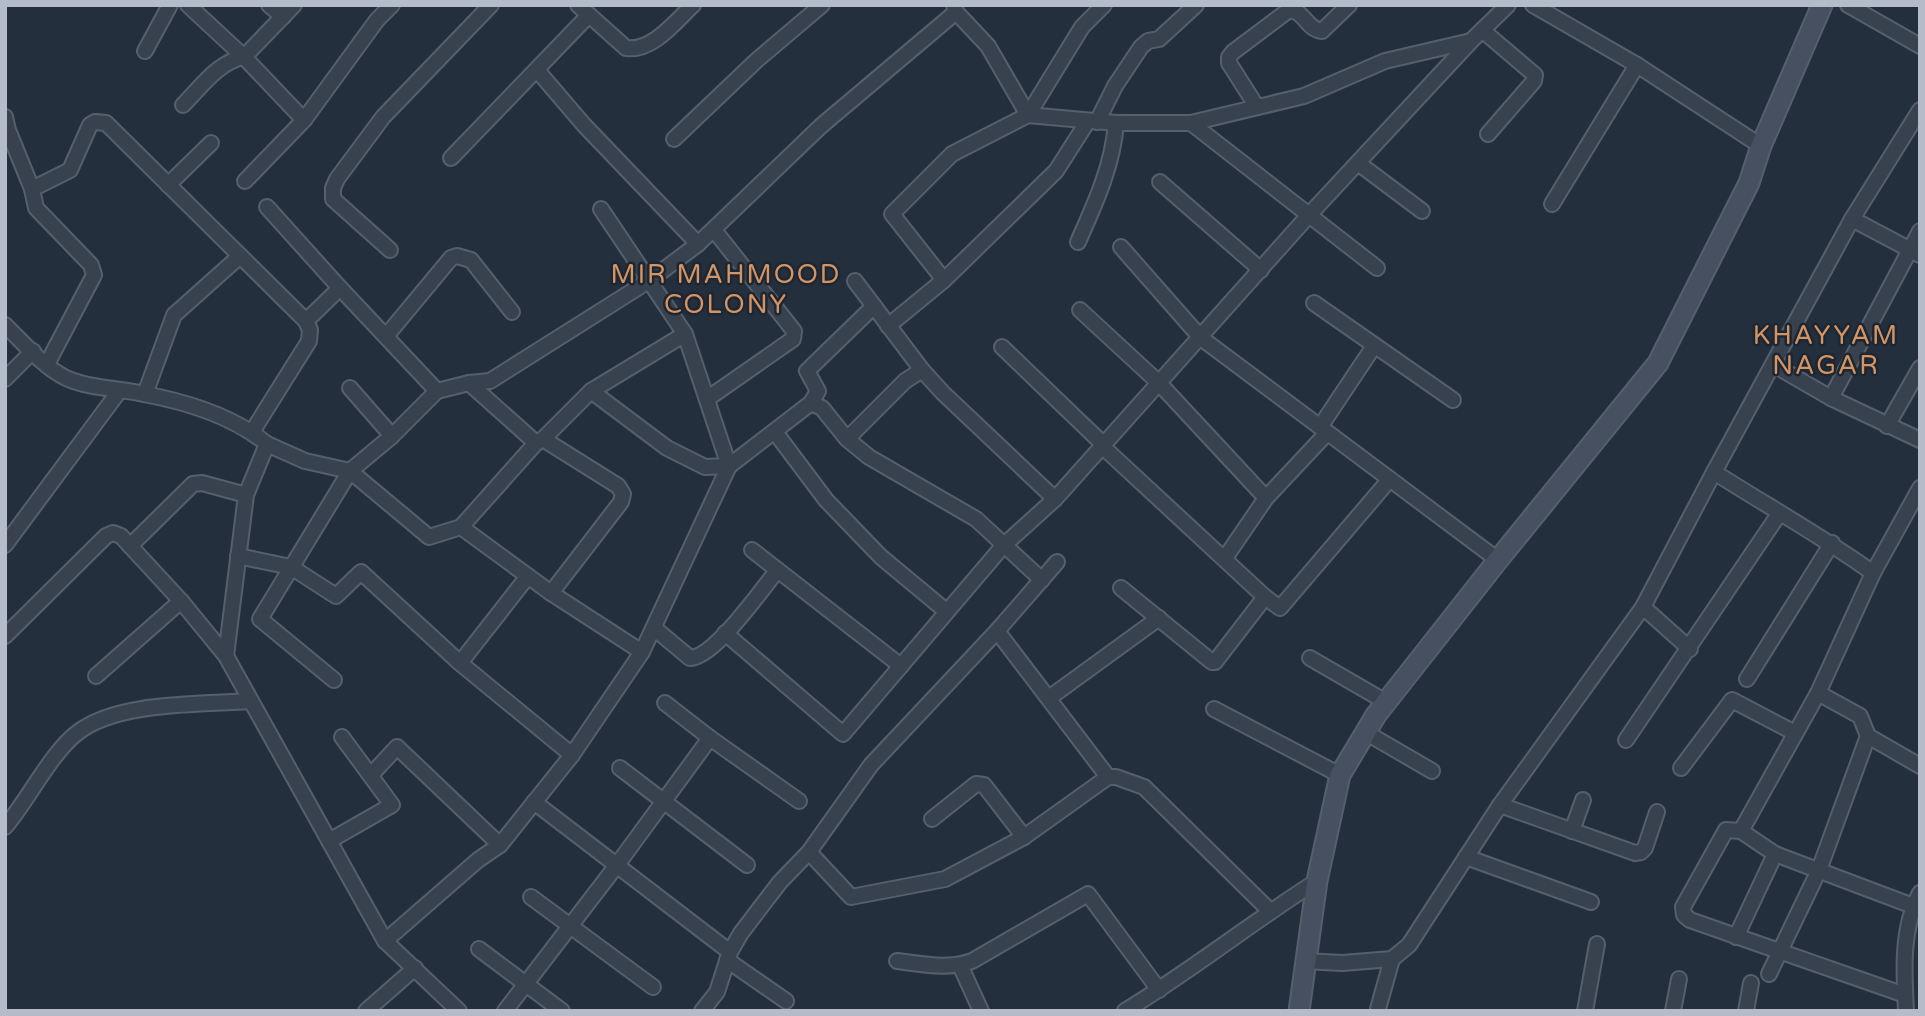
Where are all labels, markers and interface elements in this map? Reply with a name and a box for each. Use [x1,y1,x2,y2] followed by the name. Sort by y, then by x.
[611,259,841,320] district label: MIR MAHMOOD COLONY
[1753,320,1899,381] district label: KHAYYAM NAGAR

